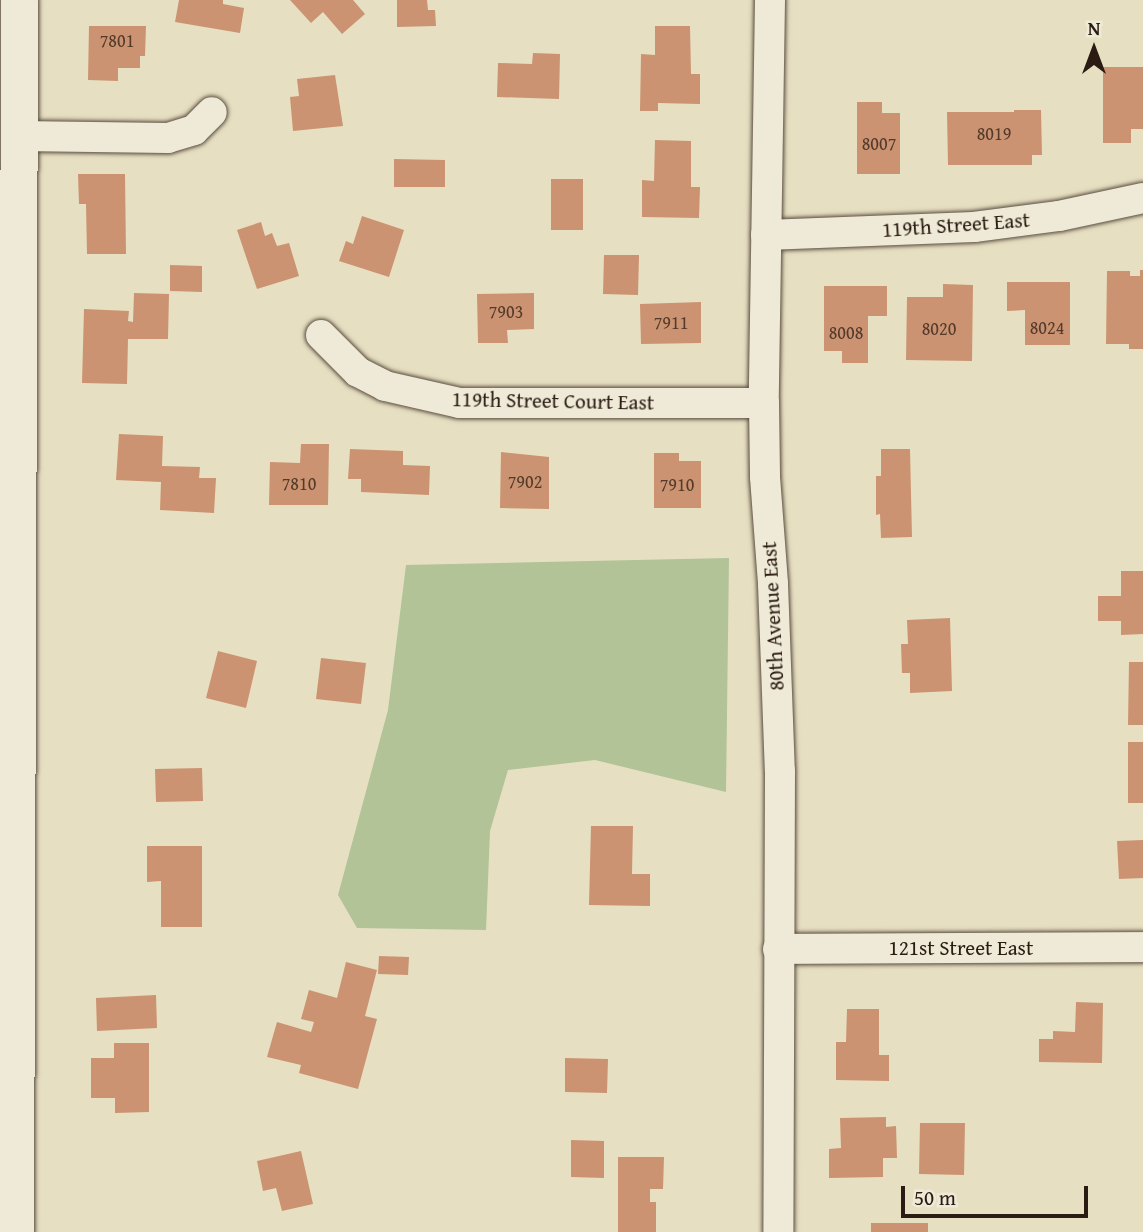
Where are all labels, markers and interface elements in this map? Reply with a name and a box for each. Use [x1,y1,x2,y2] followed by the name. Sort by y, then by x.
[1059,14,1129,84] north arrow
[1088,14,1100,42] text: N
[100,30,134,52] house number: 7801
[977,123,1011,145] house number: 8019
[862,133,896,155] house number: 8007
[881,207,1031,243] street label: 119th Street East
[489,301,523,323] house number: 7903
[654,312,688,334] house number: 7911
[1030,317,1064,339] house number: 8024
[922,318,956,340] house number: 8020
[829,322,863,344] house number: 8008
[452,387,654,415] street label: 119th Street Court East
[508,471,542,493] house number: 7902
[282,473,316,495] house number: 7810
[660,474,694,496] house number: 7910
[757,541,789,691] street label: 80th Avenue East
[889,935,1033,961] street label: 121st Street East
[905,1172,1092,1216] scale bar
[914,1182,956,1213] text: 50 m

